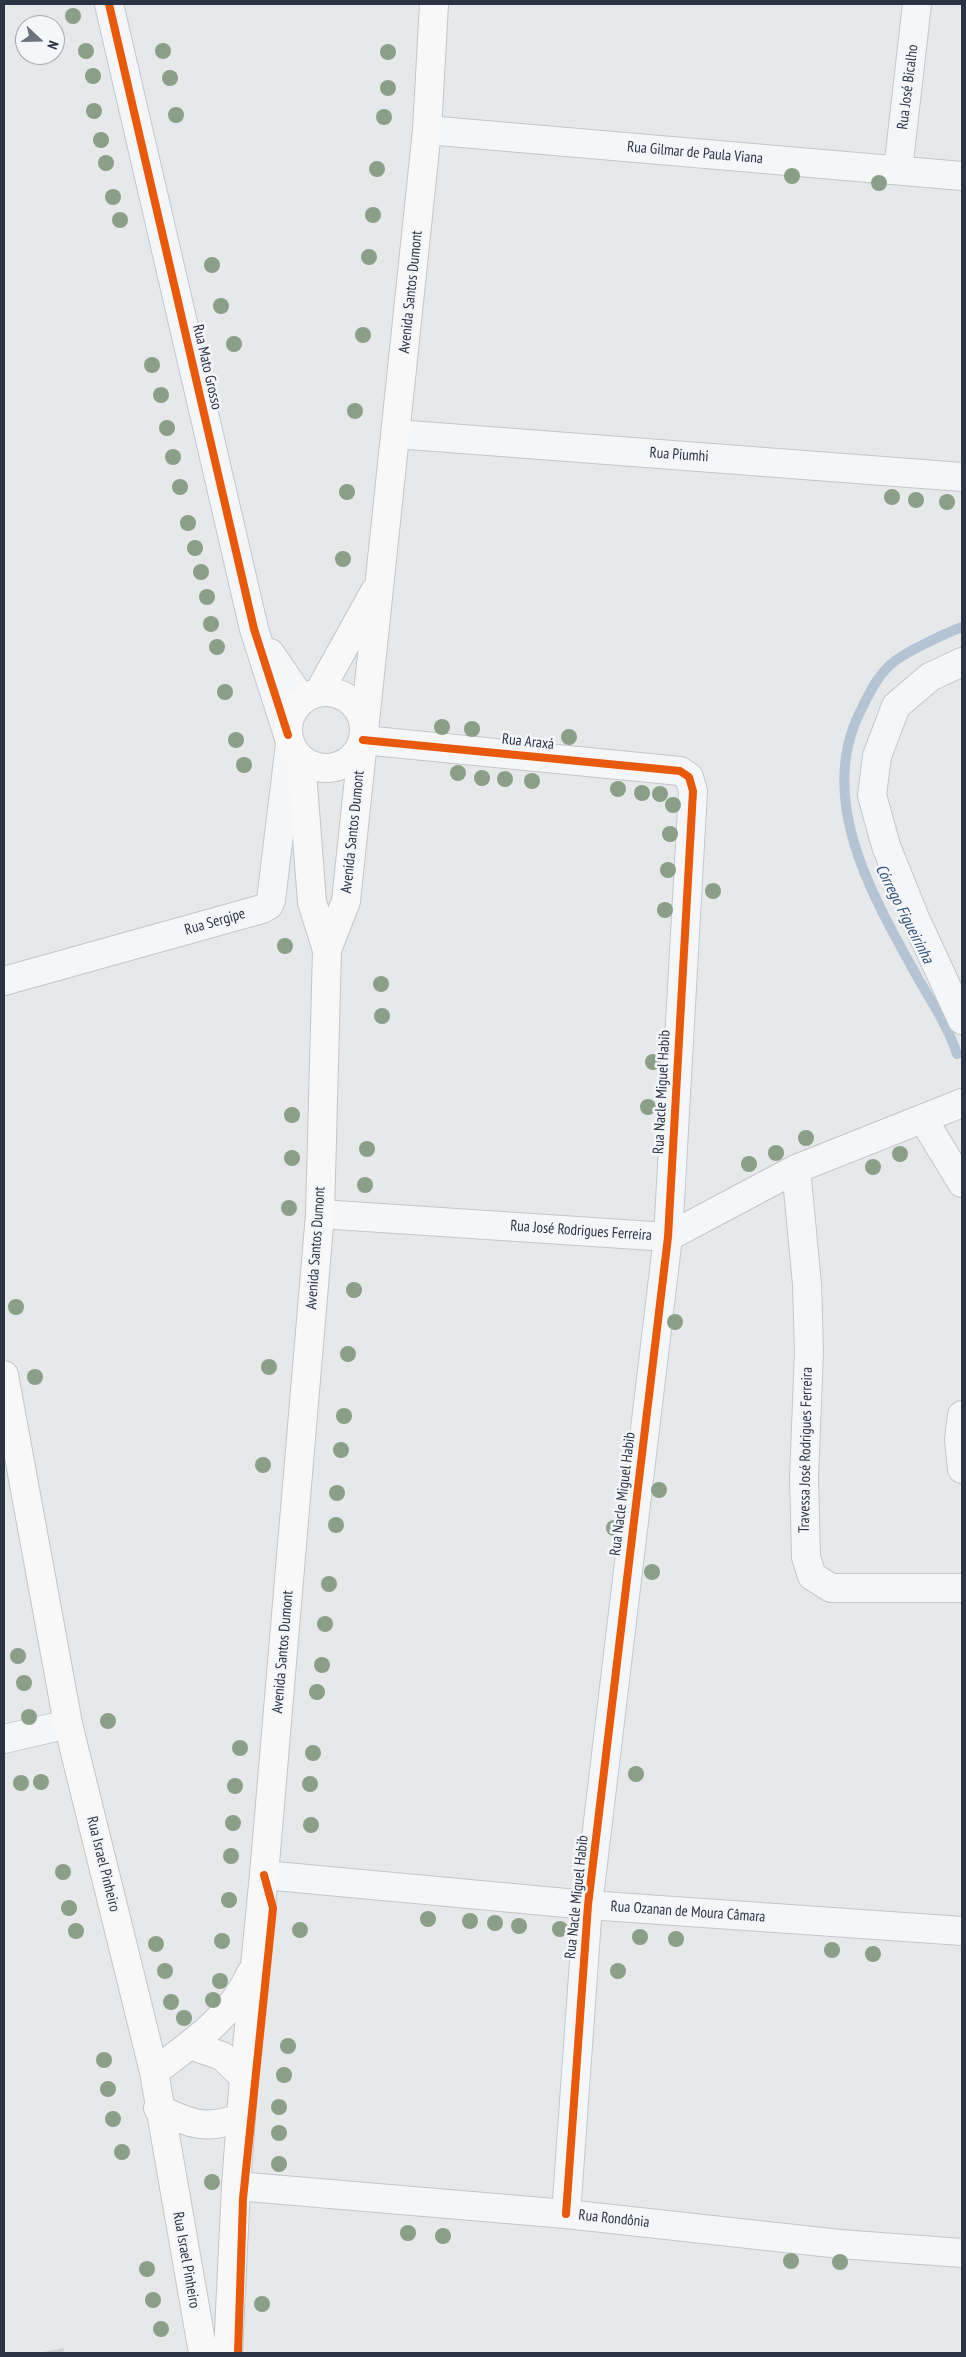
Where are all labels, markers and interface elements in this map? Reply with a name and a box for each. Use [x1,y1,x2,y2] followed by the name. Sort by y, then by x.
[15,15,65,65] north arrow
[43,38,63,52] text: N
[894,43,922,131] street label: Rua José Bicalho
[626,138,764,168] street label: Rua Gilmar de Paula Viana
[396,230,426,354] street label: Avenida Santos Dumont
[188,323,226,411] street label: Rua Mato Grosso
[649,444,709,466] street label: Rua Piumhi
[501,730,555,754] street label: Rua Araxá
[338,770,368,894] street label: Avenida Santos Dumont
[871,861,937,967] water label: Córrego Figueirinha
[183,905,247,939] street label: Rua Sergipe
[650,1030,674,1154] street label: Rua Nacle Miguel Habib
[303,1186,329,1310] street label: Avenida Santos Dumont
[510,1217,652,1245] street label: Rua José Rodrigues Ferreira
[796,1367,816,1533] street label: Travessa José Rodrigues Ferreira
[607,1431,639,1557] street label: Rua Nacle Miguel Habib
[269,1590,297,1714] street label: Avenida Santos Dumont
[82,1814,124,1914] street label: Rua Israel Pinheiro
[562,1834,592,1960] street label: Rua Nacle Miguel Habib
[610,1898,766,1926] street label: Rua Ozanan de Moura Câmara
[578,2206,650,2232] street label: Rua Rondônia
[169,2210,203,2310] street label: Rua Israel Pinheiro

